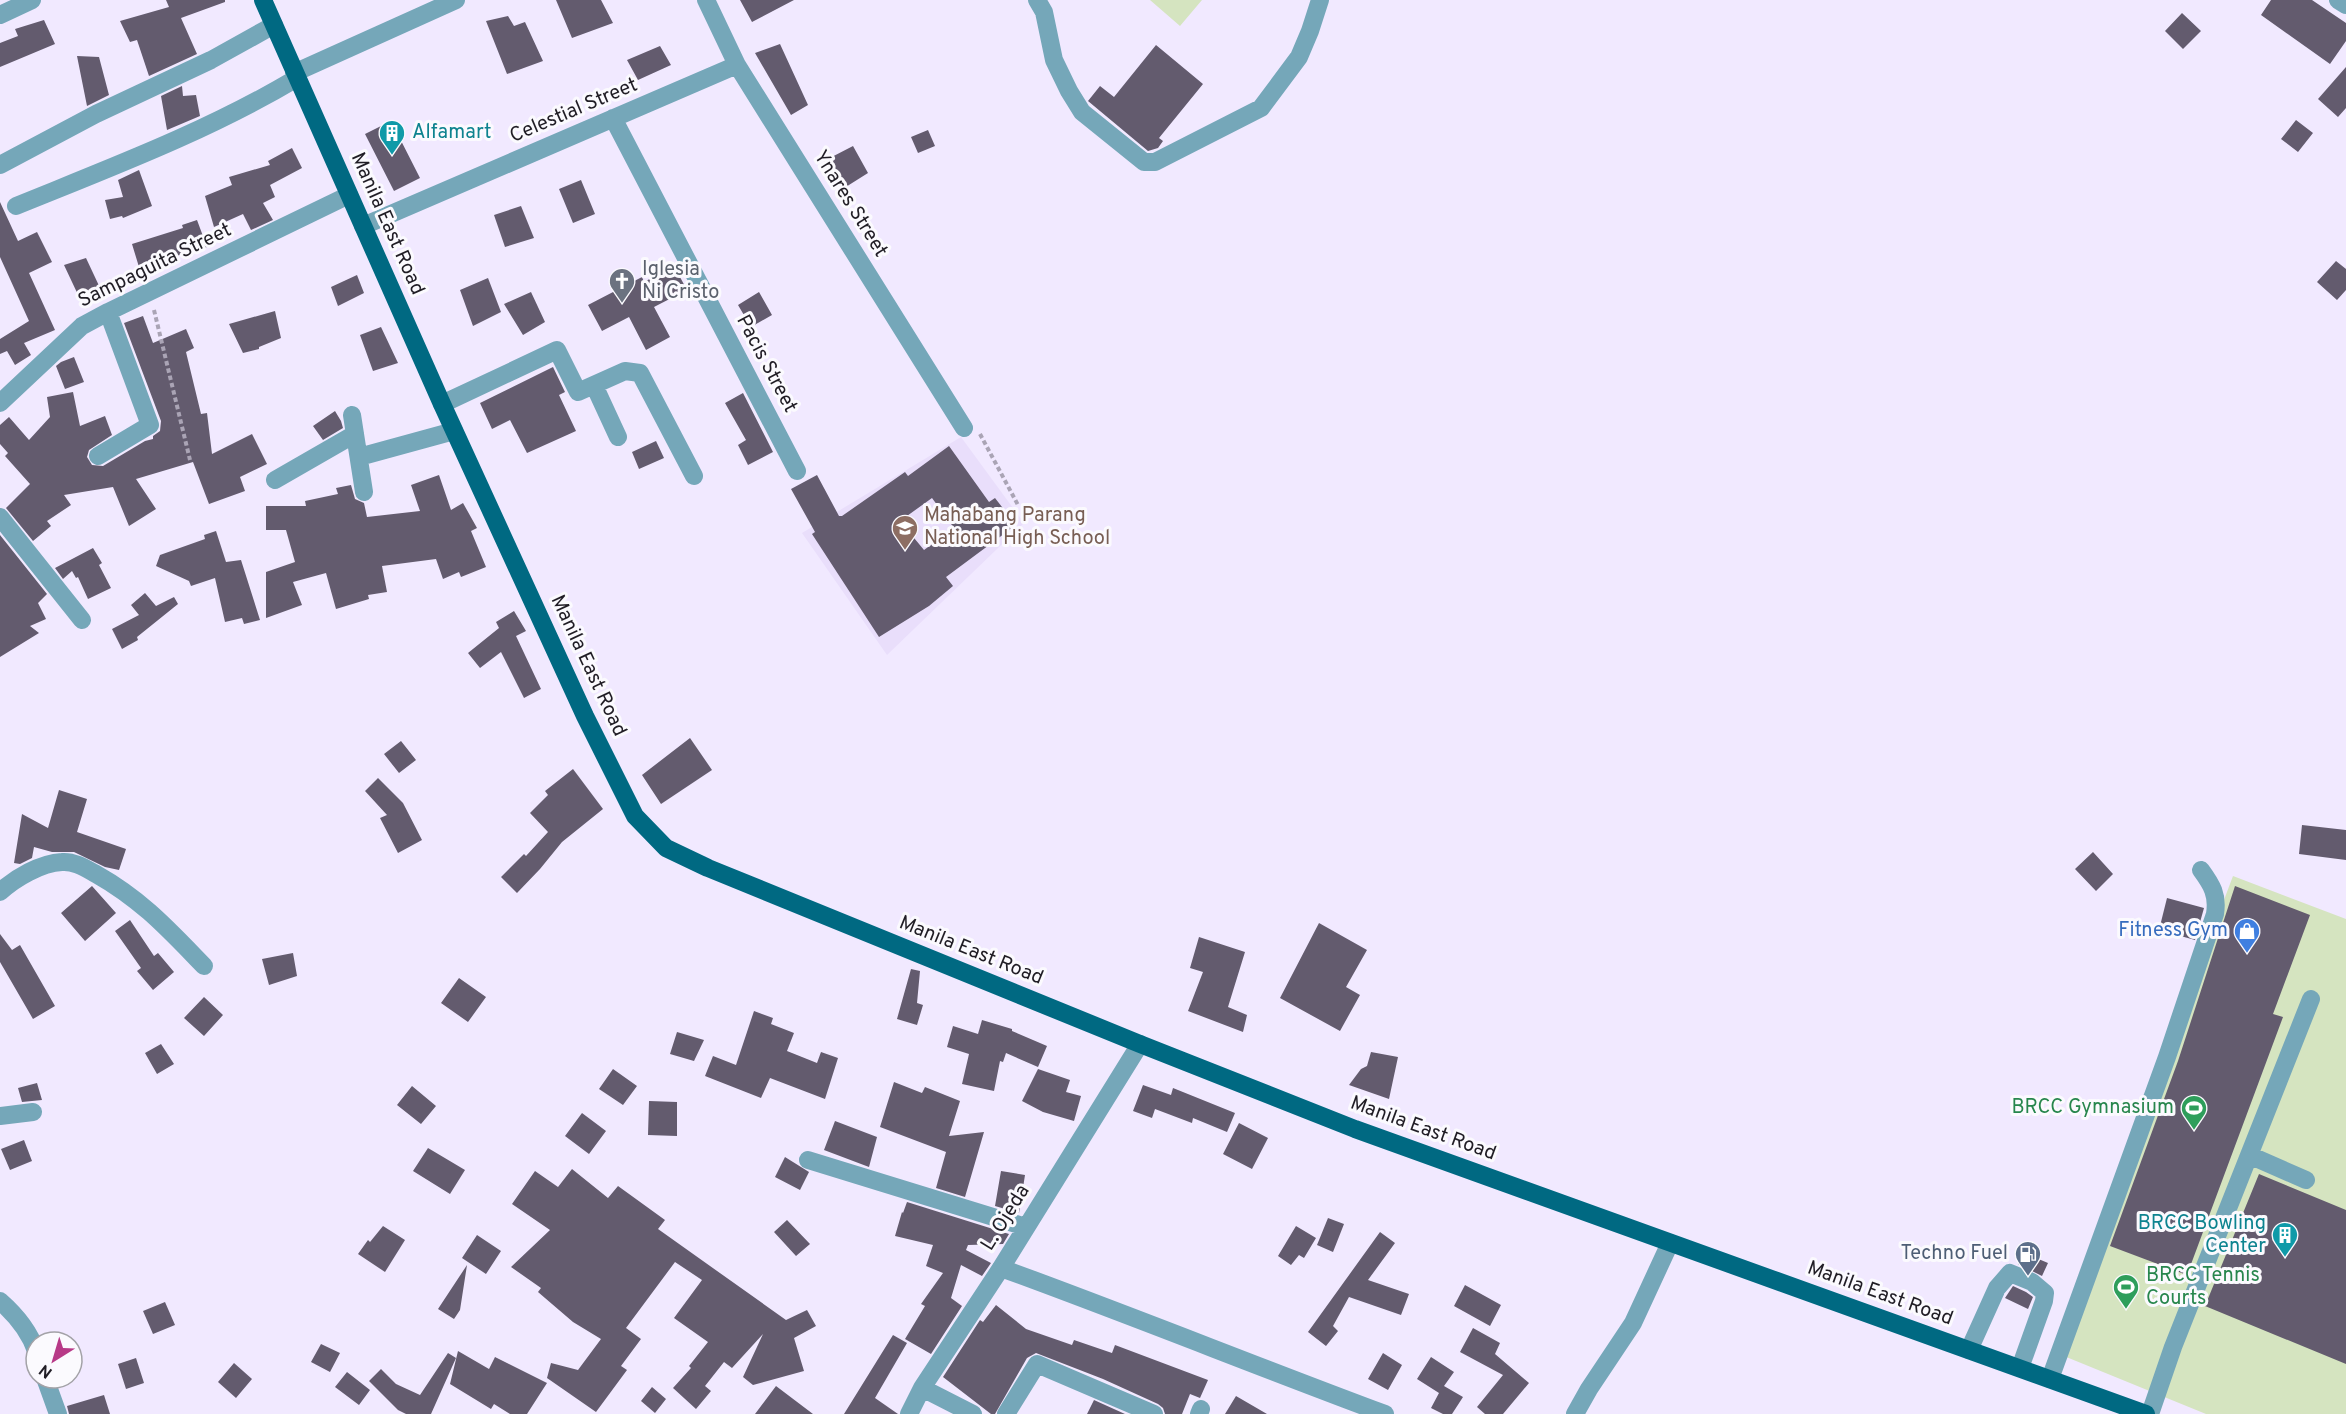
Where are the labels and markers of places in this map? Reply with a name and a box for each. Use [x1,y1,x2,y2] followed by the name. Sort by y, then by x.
[377,118,407,156] building icon: Alfamart
[412,120,492,146] place label: Alfamart
[642,257,719,306] place label: Iglesia Ni Cristo
[607,266,637,304] church icon: Iglesia Ni Cristo
[924,503,1110,552] place label: Mahabang Parang National High School
[890,513,920,551] school or university icon: Mahabang Parang National High School
[2232,916,2262,954] shop icon: Fitness Gym
[2118,918,2228,944] place label: Fitness Gym
[2179,1093,2209,1131] sports icon: BRCC Gymnasium
[2011,1095,2174,1121] place label: BRCC Gymnasium
[2138,1211,2266,1260] place label: BRCC Bowling Center
[2270,1220,2300,1258] building icon: BRCC Bowling Center
[2013,1239,2043,1277] fuel station icon: Techno Fuel
[1900,1241,2008,1267] place label: Techno Fuel
[2146,1263,2260,1312] place label: BRCC Tennis Courts
[2111,1272,2141,1310] sports icon: BRCC Tennis Courts

